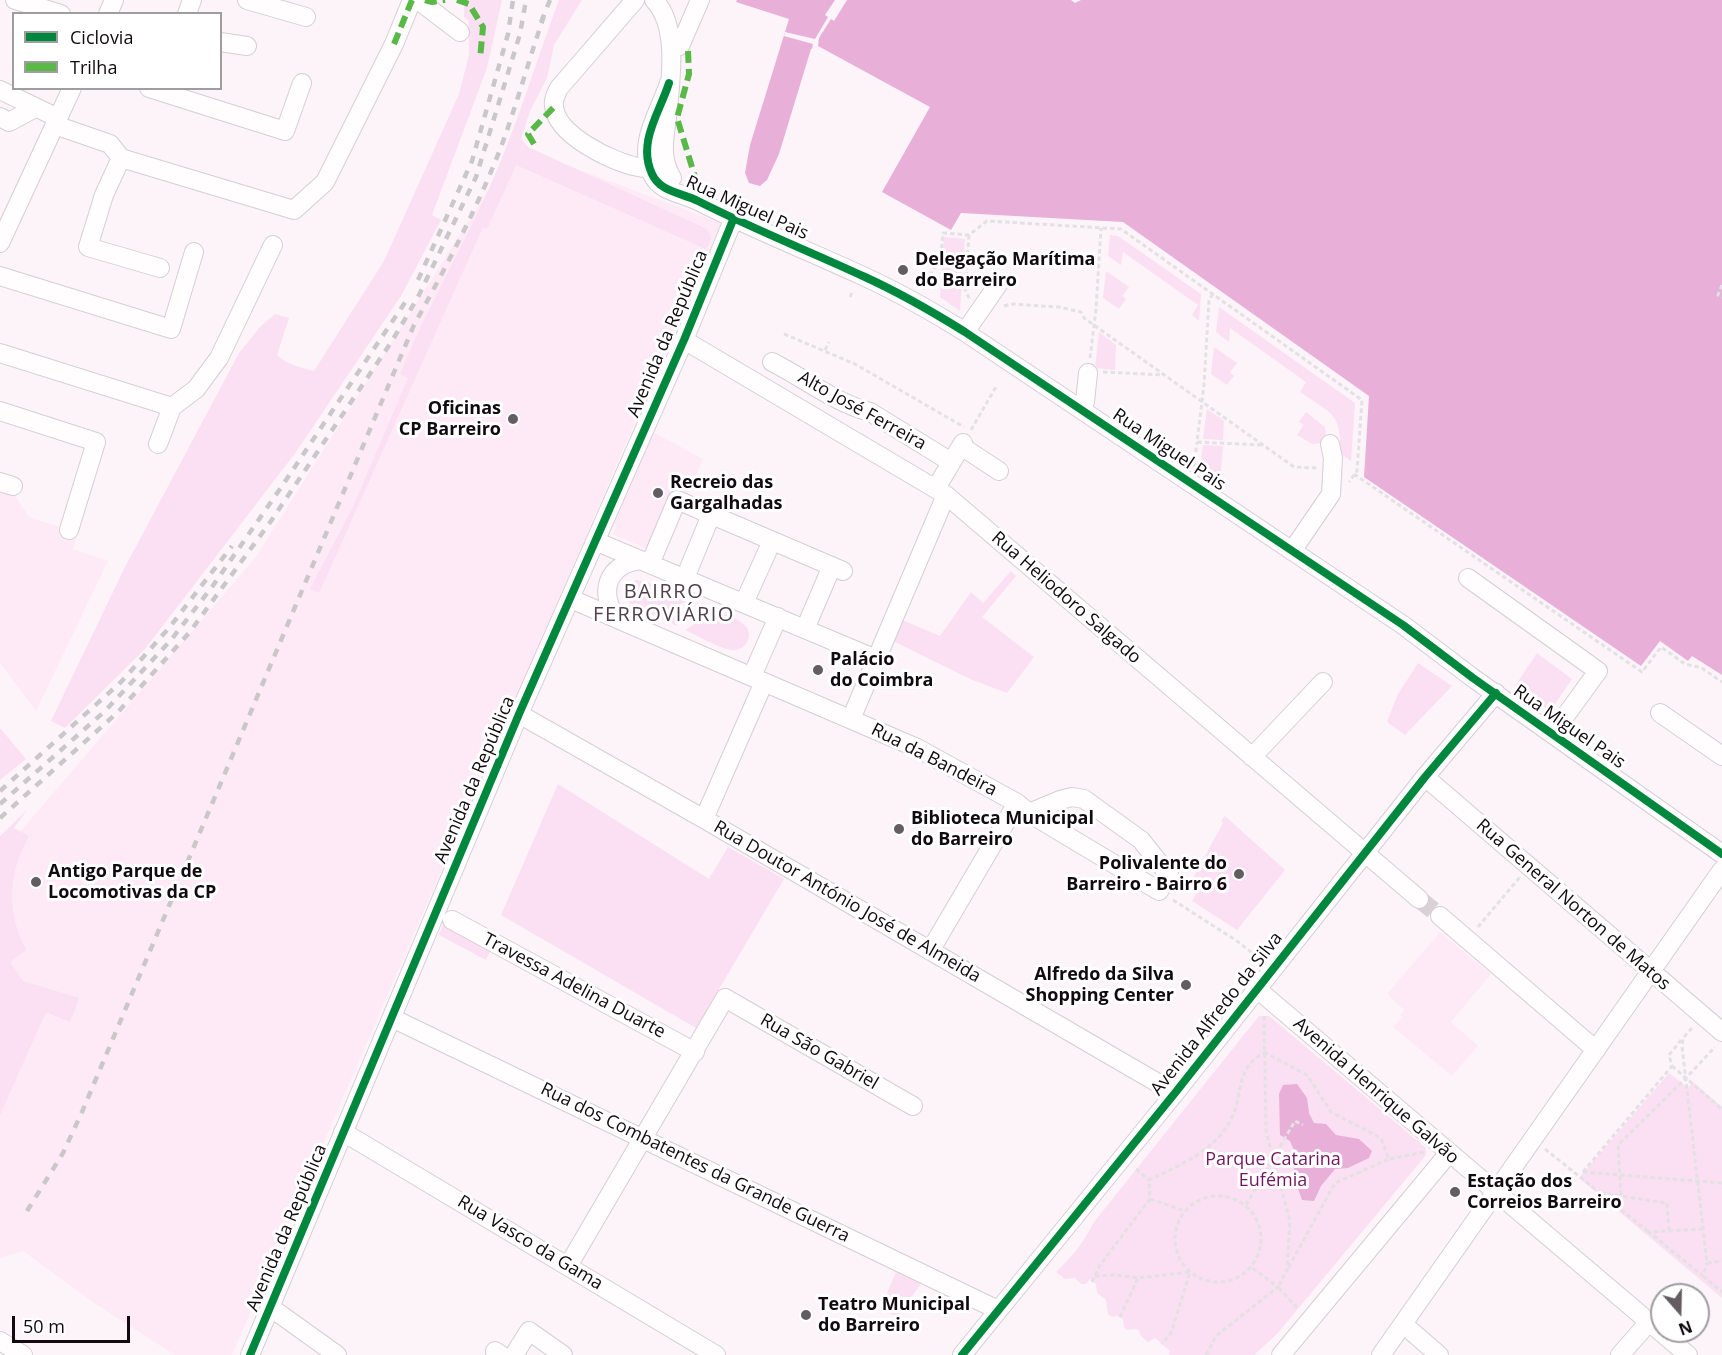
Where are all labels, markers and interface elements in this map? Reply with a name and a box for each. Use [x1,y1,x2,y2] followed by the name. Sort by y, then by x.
[12,12,222,90] legend
[70,25,133,49] text: Ciclovia
[70,55,117,79] text: Trilha
[682,171,812,245] street label: Rua Miguel Pais
[623,247,713,421] street label: Avenida da República
[915,249,1095,292] place label: Delegação Marítima do Barreiro
[896,263,910,277] marker: Delegação Marítima do Barreiro
[794,367,930,455] street label: Alto José Ferreira
[399,398,501,440] place label: Oficinas CP Barreiro
[1108,404,1230,496] street label: Rua Miguel Pais
[506,412,520,426] marker: Oficinas CP Barreiro
[670,472,783,514] place label: Recreio das Gargalhadas
[651,486,665,500] marker: Recreio das Gargalhadas
[987,527,1145,669] street label: Rua Heliodoro Salgado
[593,580,735,627] district label: BAIRRO FERROVIÁRIO
[830,649,933,692] place label: Palácio do Coimbra
[811,663,825,677] marker: Palácio do Coimbra
[1509,680,1629,774] street label: Rua Miguel Pais
[430,693,520,867] street label: Avenida da República
[868,719,1000,801] street label: Rua da Bandeira
[911,808,1094,850] place label: Biblioteca Municipal do Barreiro
[1471,815,1675,995] street label: Rua General Norton de Matos
[710,816,984,988] street label: Rua Doutor António José de Almeida
[892,822,906,836] marker: Biblioteca Municipal do Barreiro
[1066,853,1227,896] place label: Polivalente do Barreiro - Bairro 6
[48,861,216,904] place label: Antigo Parque de Locomotivas da CP
[1232,867,1246,881] marker: Polivalente do Barreiro - Bairro 6
[29,875,43,889] marker: Antigo Parque de Locomotivas da CP
[1147,928,1287,1100] street label: Avenida Alfredo da Silva
[479,929,669,1043] street label: Travessa Adelina Duarte
[1026,964,1174,1006] place label: Alfredo da Silva Shopping Center
[1179,978,1193,992] marker: Alfredo da Silva Shopping Center
[756,1009,882,1095] street label: Rua São Gabriel
[1289,1013,1463,1169] street label: Avenida Henrique Galvão
[537,1079,853,1247] street label: Rua dos Combatentes da Grande Guerra
[242,1141,332,1315] street label: Avenida da República
[1205,1149,1341,1192] park label: Parque Catarina Eufémia
[1467,1171,1622,1214] place label: Estação dos Correios Barreiro
[1448,1185,1462,1199] marker: Estação dos Correios Barreiro
[453,1191,607,1295] street label: Rua Vasco da Gama
[1650,1283,1710,1343] north arrow
[818,1294,970,1336] place label: Teatro Municipal do Barreiro
[15,1304,134,1342] scale bar
[799,1308,813,1322] marker: Teatro Municipal do Barreiro
[23,1314,65,1338] text: 50 m
[1676,1315,1695,1341] text: N

